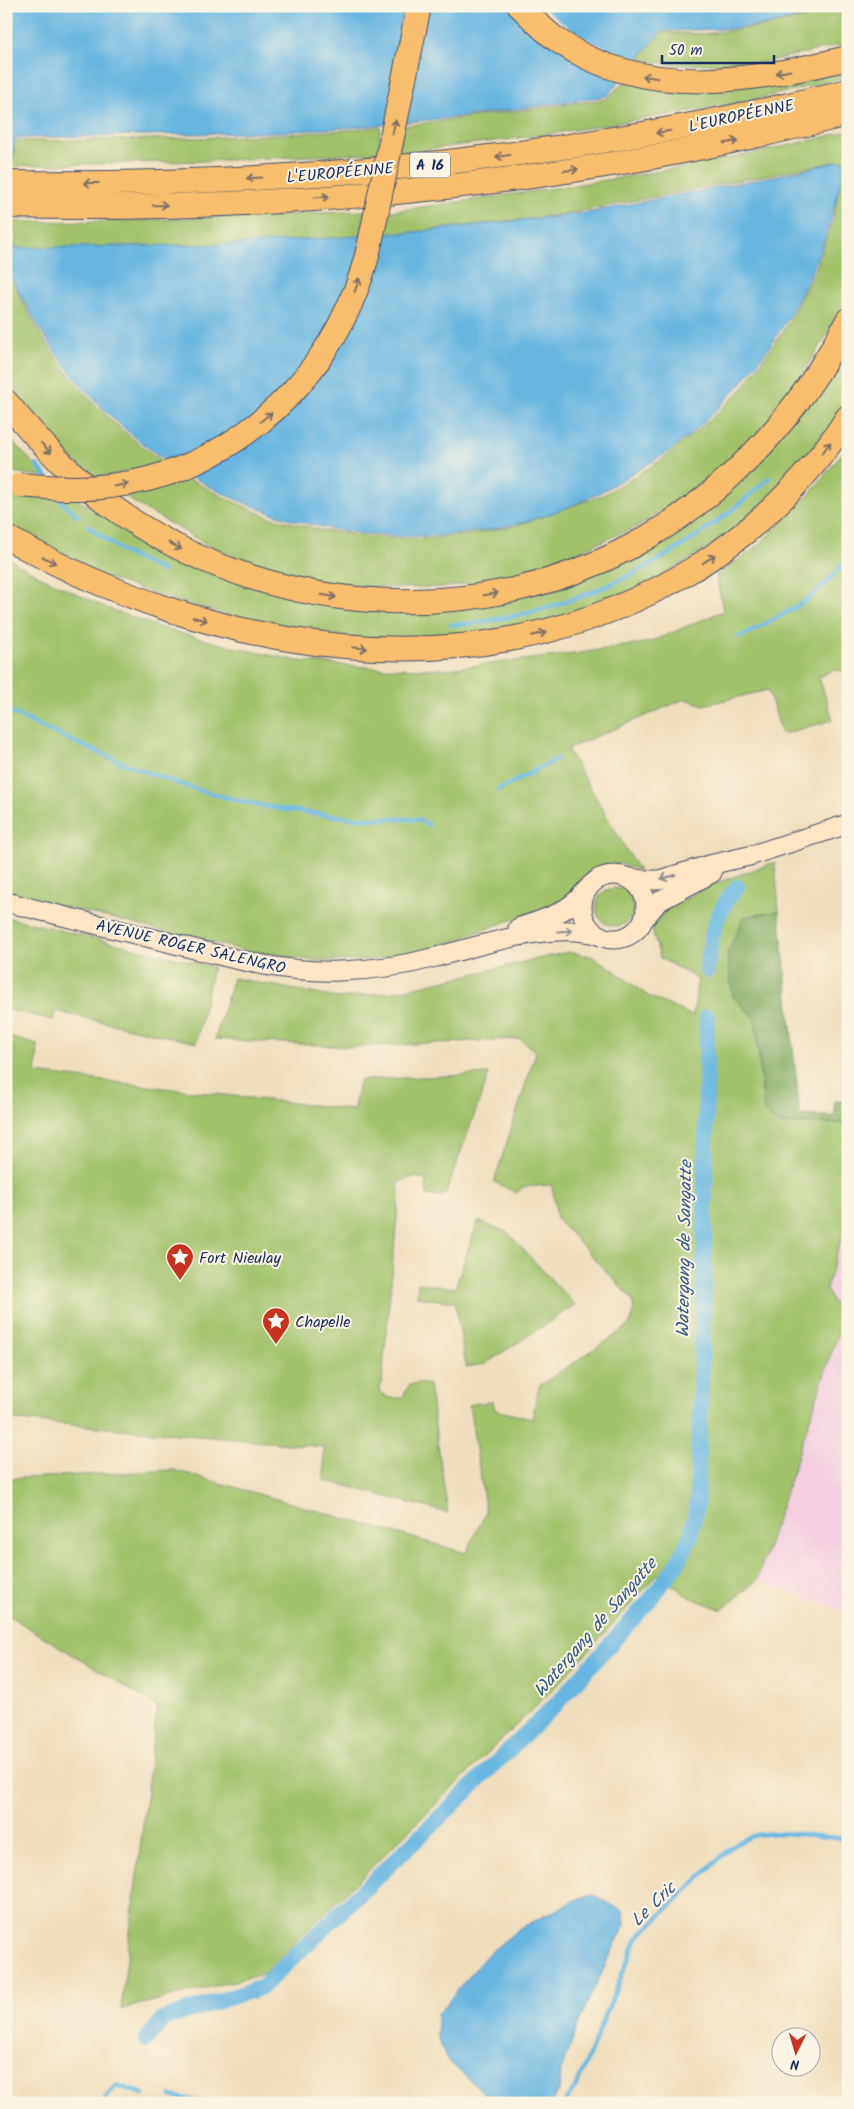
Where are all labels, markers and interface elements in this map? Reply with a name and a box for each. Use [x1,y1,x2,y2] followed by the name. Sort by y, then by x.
[662,32,774,64] scale bar
[669,39,703,63] text: 50 m
[775,67,791,77] one-way arrow
[642,71,658,81] one-way arrow
[686,93,797,140] street label: L'EUROPÉENNE
[390,119,399,135] one-way arrow
[656,127,672,137] one-way arrow
[722,136,738,146] one-way arrow
[410,152,450,178] road number: A 16
[495,152,511,162] one-way arrow
[285,156,395,191] street label: L'EUROPÉENNE
[562,165,578,175] one-way arrow
[246,174,262,183] one-way arrow
[84,178,100,188] one-way arrow
[314,192,330,202] one-way arrow
[152,200,168,209] one-way arrow
[353,277,363,293] one-way arrow
[259,412,272,423] one-way arrow
[821,441,831,455] one-way arrow
[40,442,52,454] one-way arrow
[112,479,128,489] one-way arrow
[167,541,182,551] one-way arrow
[701,554,715,564] one-way arrow
[41,556,56,565] one-way arrow
[482,588,498,598] one-way arrow
[320,591,336,601] one-way arrow
[192,614,208,624] one-way arrow
[530,629,546,638] one-way arrow
[352,643,368,652] one-way arrow
[661,873,677,883] one-way arrow
[93,913,288,981] street label: AVENUE ROGER SALENGRO
[557,927,573,936] one-way arrow
[669,1158,702,1338] water label: Watergang de Sangatte
[165,1242,195,1281] place icon: Fort Nieulay
[199,1246,281,1271] place label: Fort Nieulay
[261,1306,291,1345] place icon: Chapelle
[295,1310,351,1335] place label: Chapelle
[527,1550,666,1704] water label: Watergang de Sangatte
[624,1874,685,1934] water label: Le Cric
[772,2026,822,2076] north arrow
[789,2053,800,2075] text: N

